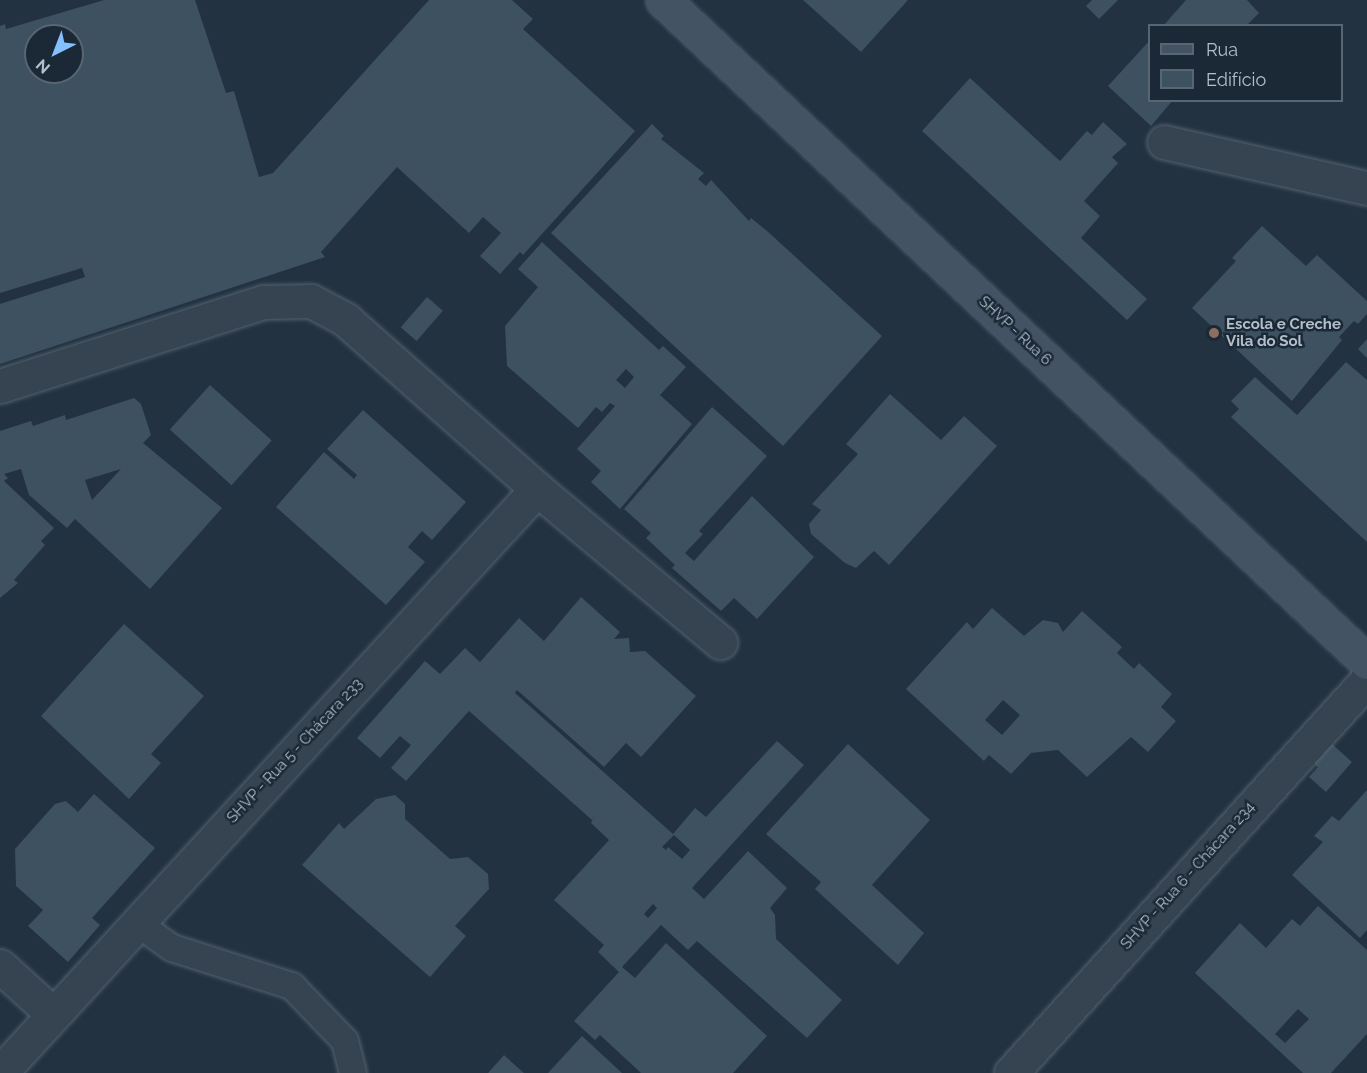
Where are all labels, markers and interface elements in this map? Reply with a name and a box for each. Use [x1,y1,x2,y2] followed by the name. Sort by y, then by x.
[24,24,84,84] north arrow
[1148,24,1343,102] legend
[1206,39,1238,60] text: Rua
[32,55,54,77] text: N
[1206,69,1266,90] text: Edifício
[975,293,1055,369] street label: SHVP - Rua 6
[1226,315,1341,350] place label: Escola e Creche Vila do Sol
[1207,326,1221,340] marker: Escola e Creche Vila do Sol
[223,675,367,827] street label: SHVP - Rua 5 - Chácara 233
[1117,799,1259,953] street label: SHVP - Rua 6 - Chácara 234

